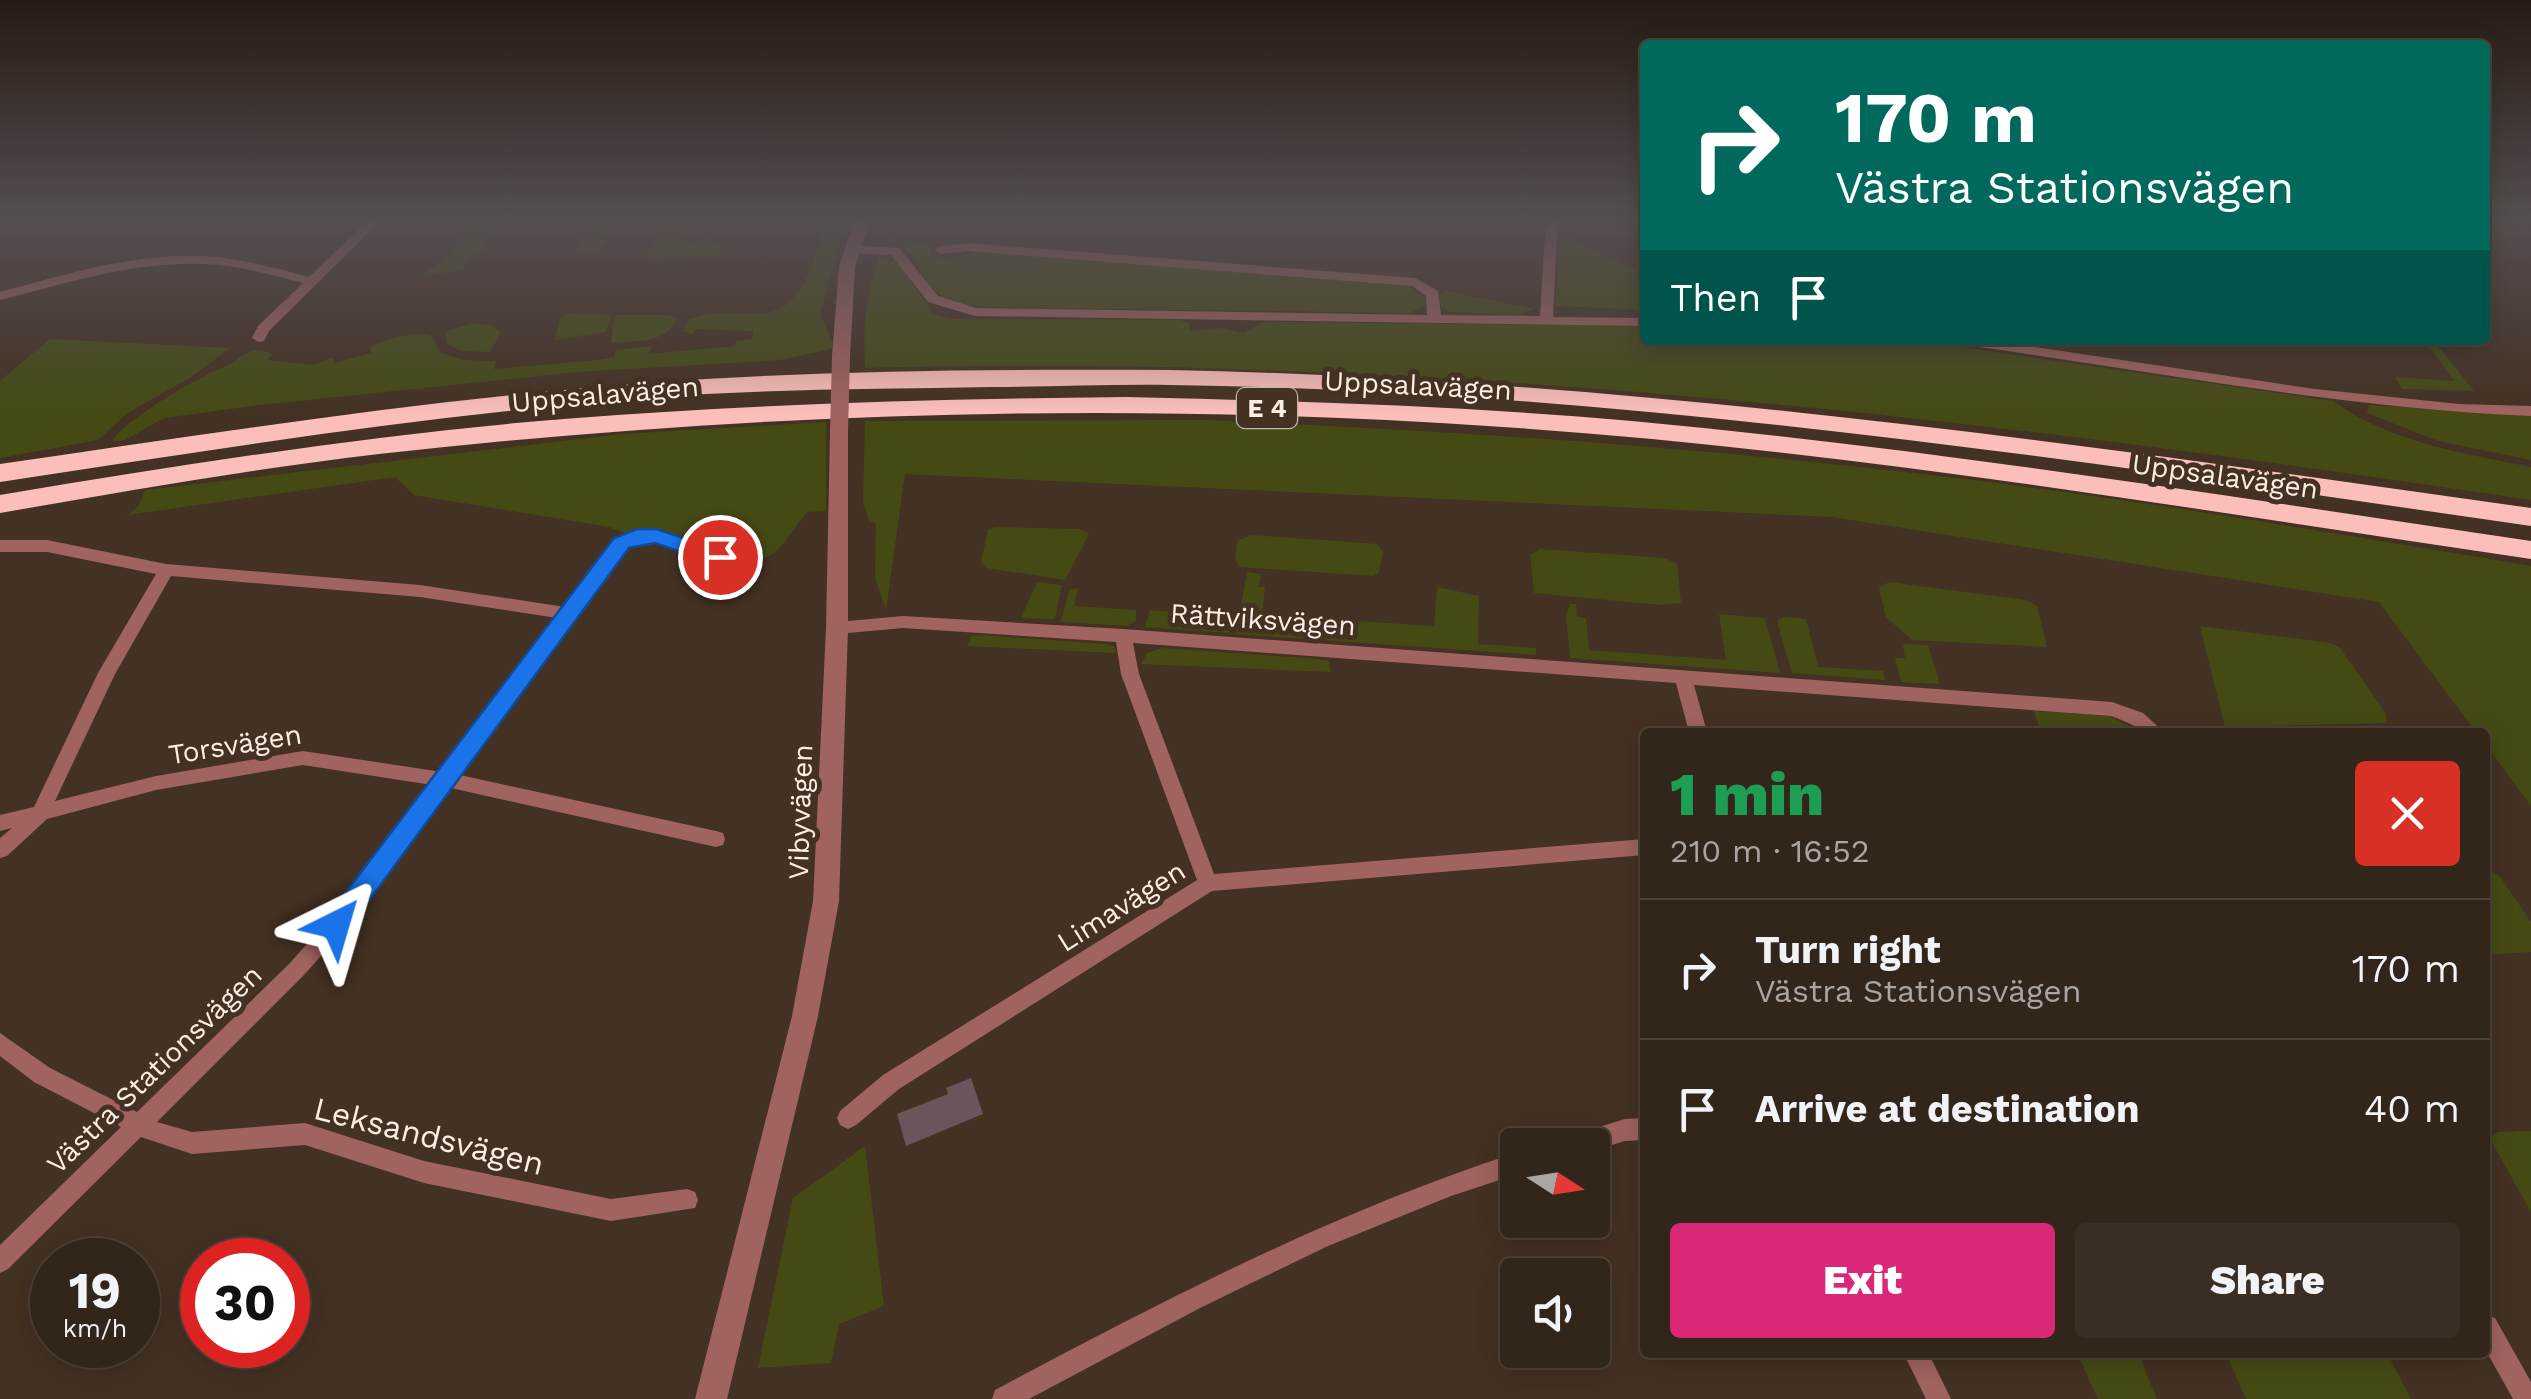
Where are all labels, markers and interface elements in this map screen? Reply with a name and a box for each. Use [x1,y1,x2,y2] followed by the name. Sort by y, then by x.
[1835,77,2037,159] text: 170 m
[1670,80,1800,210] icon: right
[1835,161,2294,214] text: Västra Stationsvägen
[1781,270,1836,325] icon: arrive
[1670,276,1761,320] text: Then
[1323,364,1513,407] street label: Uppsalavägen
[510,370,700,419] street label: Uppsalavägen
[1237,388,1297,428] road number: E 4
[2130,447,2320,506] street label: Uppsalavägen
[678,515,763,600] pin
[693,530,748,585] icon: arrive
[1169,597,1357,642] street label: Rättviksvägen
[166,718,304,771] street label: Torsvägen
[782,744,819,880] street label: Vibyvägen
[1670,759,1824,830] text: 1 min
[2355,761,2460,866] button: close
[1670,832,1870,870] text: 210 m · 16:52
[1051,854,1191,959] street label: Limavägen
[284,873,388,977] position arrow
[1755,928,1941,972] text: Turn right
[1670,942,1725,997] icon: right
[2352,947,2460,991] text: 170 m
[40,958,269,1180] street label: Västra Stationsvägen
[1755,972,2082,1010] text: Västra Stationsvägen
[1670,1082,1725,1137] icon: arrive
[1755,1087,2140,1131] text: Arrive at destination
[2364,1087,2460,1131] text: 40 m
[310,1089,548,1183] street label: Leksandsvägen
[1500,1128,1610,1238] north arrow
[1500,1128,1610,1368] map controls
[1670,1223,2055,1338] button: Exit
[2075,1223,2460,1338] button: Share
[180,1238,310,1368] speed limit sign: 30
[1500,1258,1610,1368] button: sound
[69,1261,121,1320] text: 19
[63,1314,127,1343] text: km/h

